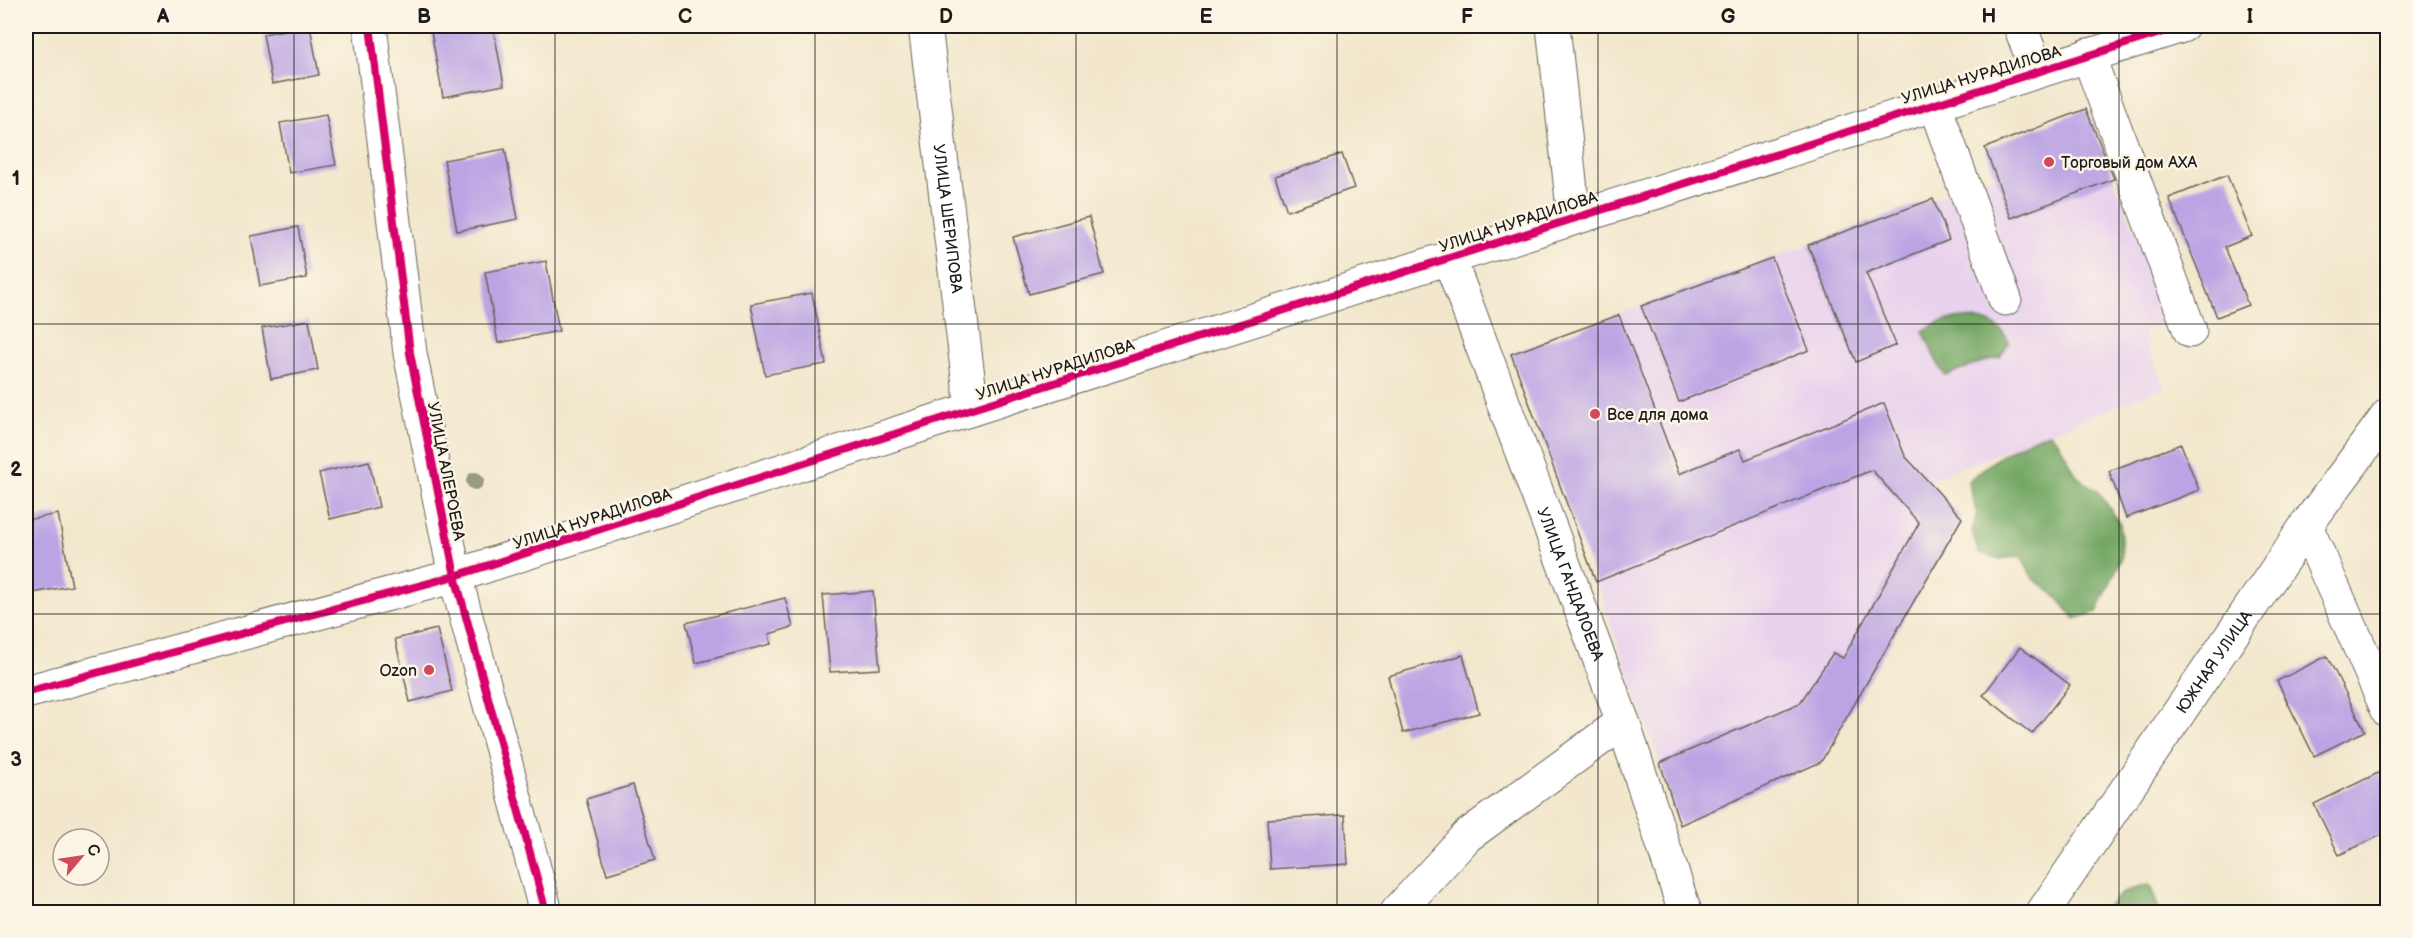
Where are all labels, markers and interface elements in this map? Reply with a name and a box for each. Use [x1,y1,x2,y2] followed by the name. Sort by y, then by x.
[156,5,170,29] text: A
[417,5,431,29] text: B
[678,5,692,29] text: C
[939,5,953,29] text: D
[1200,5,1213,29] text: E
[1461,5,1473,29] text: F
[1721,5,1736,29] text: G
[1982,5,1996,29] text: H
[2247,5,2253,29] text: I
[1900,42,2064,109] street label: УЛИЦА НУРАДИЛОВА
[929,143,966,295] street label: УЛИЦА ШЕРИПОВА
[2061,154,2198,173] place label: Торговый дом АХА
[2042,155,2056,169] marker: Торговый дом АХА
[12,167,20,191] text: 1
[1437,188,1600,257] street label: УЛИЦА НУРАДИЛОВА
[974,336,1137,405] street label: УЛИЦА НУРАДИЛОВА
[423,400,468,543] street label: УЛИЦА АЛЕРОЕВА
[1607,406,1709,425] place label: Все для дома
[1588,407,1602,421] marker: Все для дома
[10,458,22,482] text: 2
[511,485,674,554] street label: УЛИЦА НУРАДИЛОВА
[1532,505,1607,664] street label: УЛИЦА ГАНДАЛОЕВА
[2173,607,2257,718] street label: ЮЖНАЯ УЛИЦА
[379,662,417,681] place label: Ozon
[422,663,436,677] marker: Ozon
[10,748,22,772] text: 3
[51,827,111,887] north arrow
[82,841,104,860] text: С

